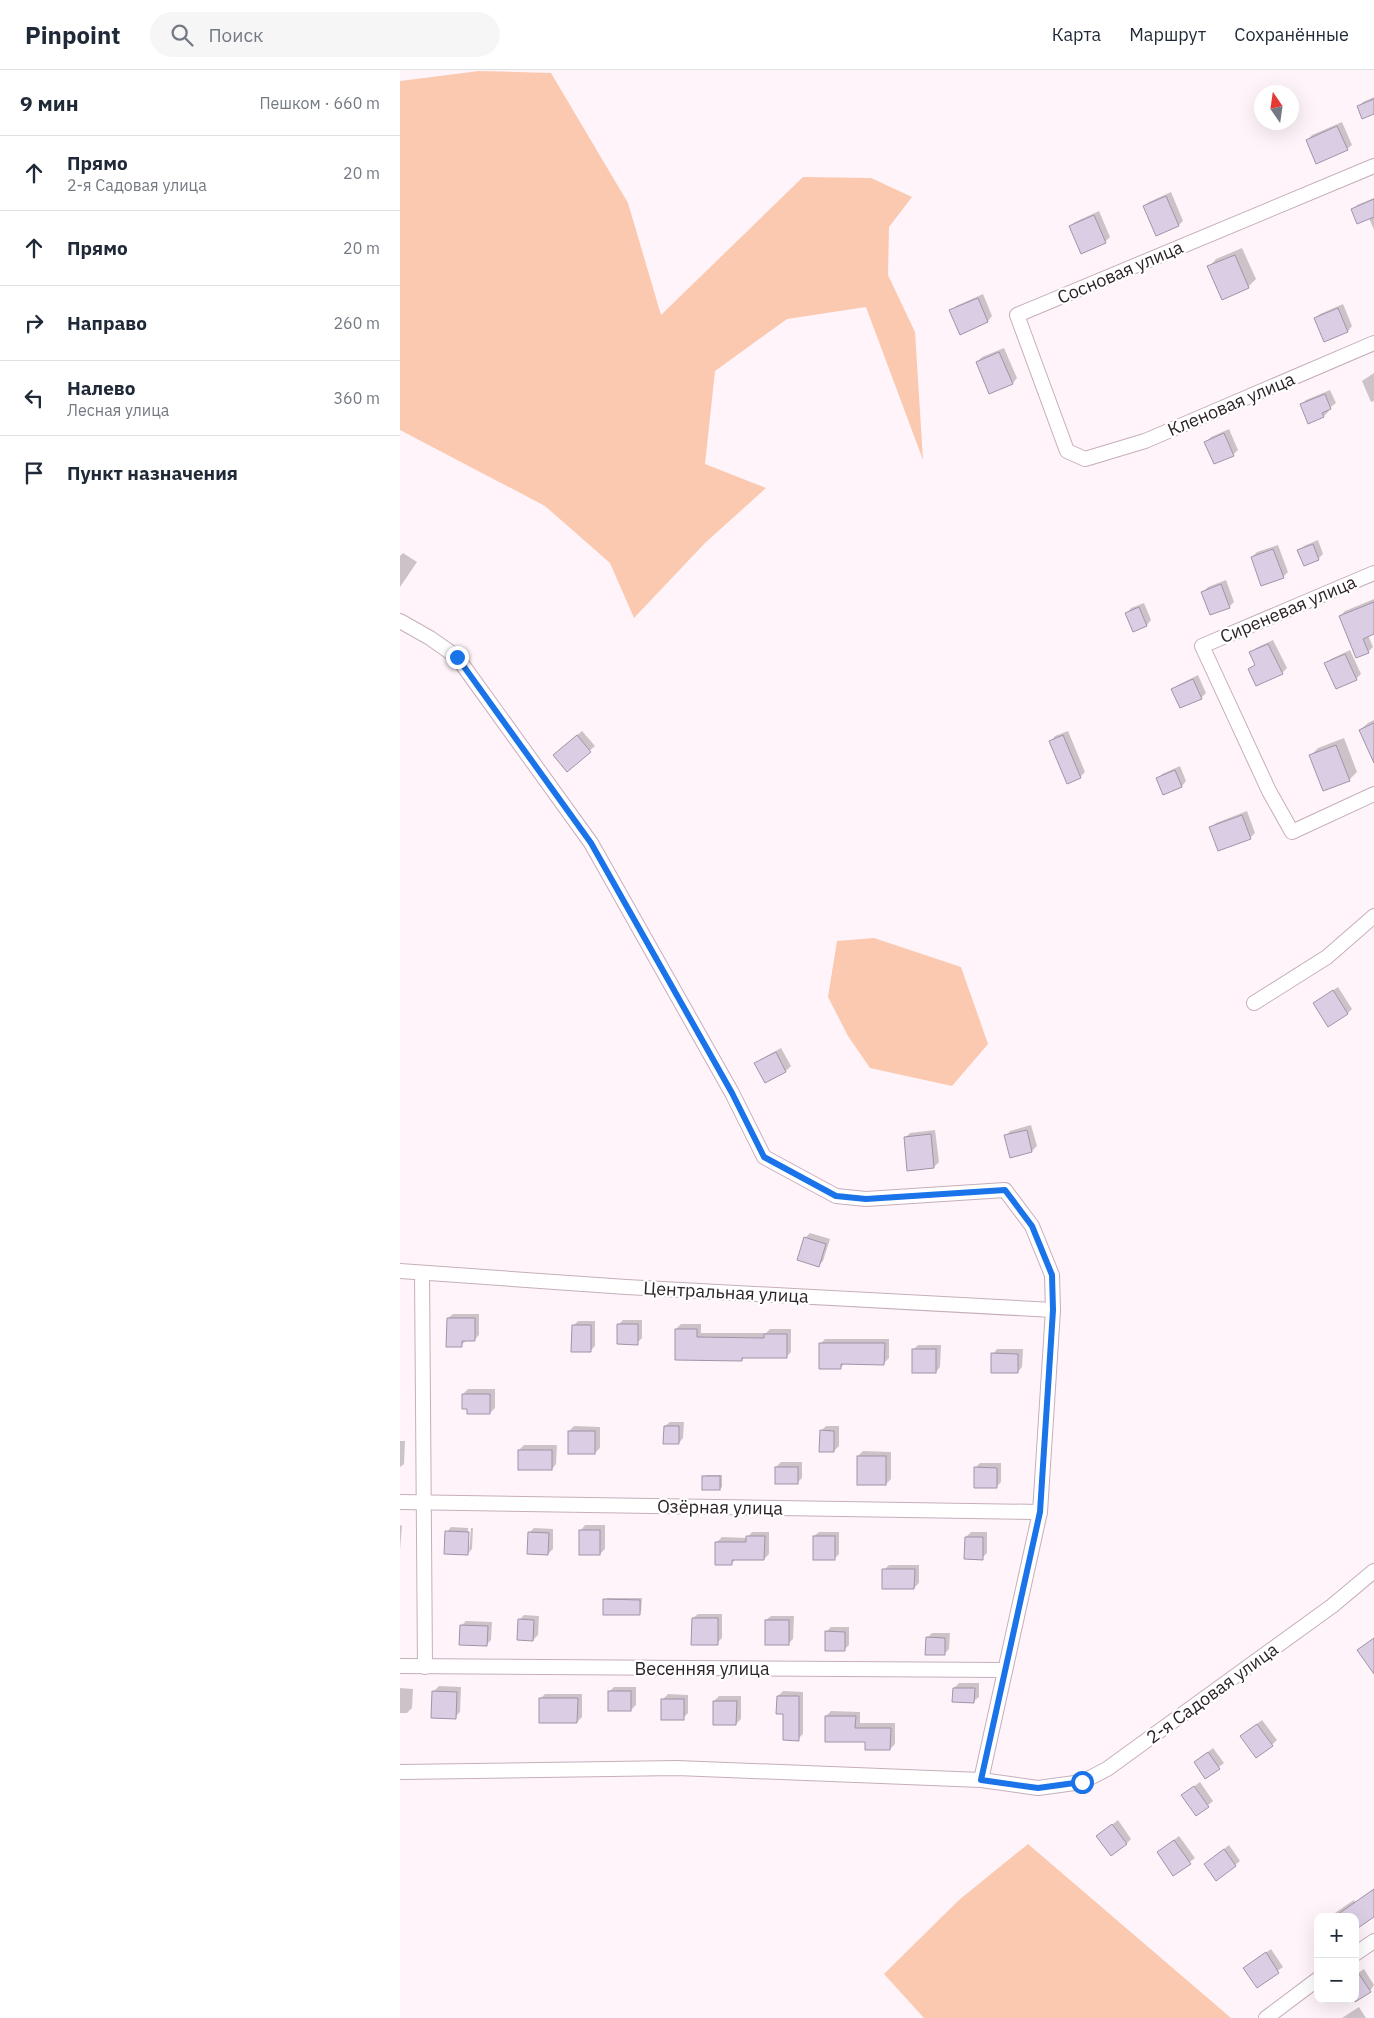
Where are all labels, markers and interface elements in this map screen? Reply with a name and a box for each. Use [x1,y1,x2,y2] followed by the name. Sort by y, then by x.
[150,12,500,57] search box
[25,19,120,51] text: Pinpoint
[168,21,196,49] icon: search
[208,23,263,47] text: Поиск
[1052,23,1101,46] text: Карта
[1129,23,1206,46] text: Маршрут
[1234,23,1349,46] text: Сохранённые
[1254,85,1299,130] north arrow
[20,89,79,117] text: 9 мин
[259,93,380,113] text: Пешком · 660 m
[67,151,128,175] text: Прямо
[20,159,48,187] icon: ahead
[343,163,380,183] text: 20 m
[67,175,207,195] text: 2-я Садовая улица
[20,234,48,262] icon: ahead
[1054,235,1187,309] street label: Сосновая улица
[67,236,128,260] text: Прямо
[343,238,380,258] text: 20 m
[20,309,48,337] icon: right
[67,311,147,335] text: Направо
[333,313,380,333] text: 260 m
[1164,367,1298,441] street label: Кленовая улица
[67,376,136,400] text: Налево
[20,384,48,412] icon: left
[333,388,380,408] text: 360 m
[67,400,169,420] text: Лесная улица
[20,459,48,487] icon: arrive
[67,461,238,485] text: Пункт назначения
[1216,570,1360,648] street label: Сиреневая улица
[446,646,469,669] route end
[643,1276,810,1308] street label: Центральная улица
[657,1494,784,1520] street label: Озёрная улица
[1142,1637,1283,1749] street label: 2-я Садовая улица
[635,1657,770,1680] street label: Весенняя улица
[1071,1771,1094,1794] route start
[1314,1913,1359,2003] map controls
[1314,1913,1359,1958] button: +
[1314,1958,1359,2003] button: −

